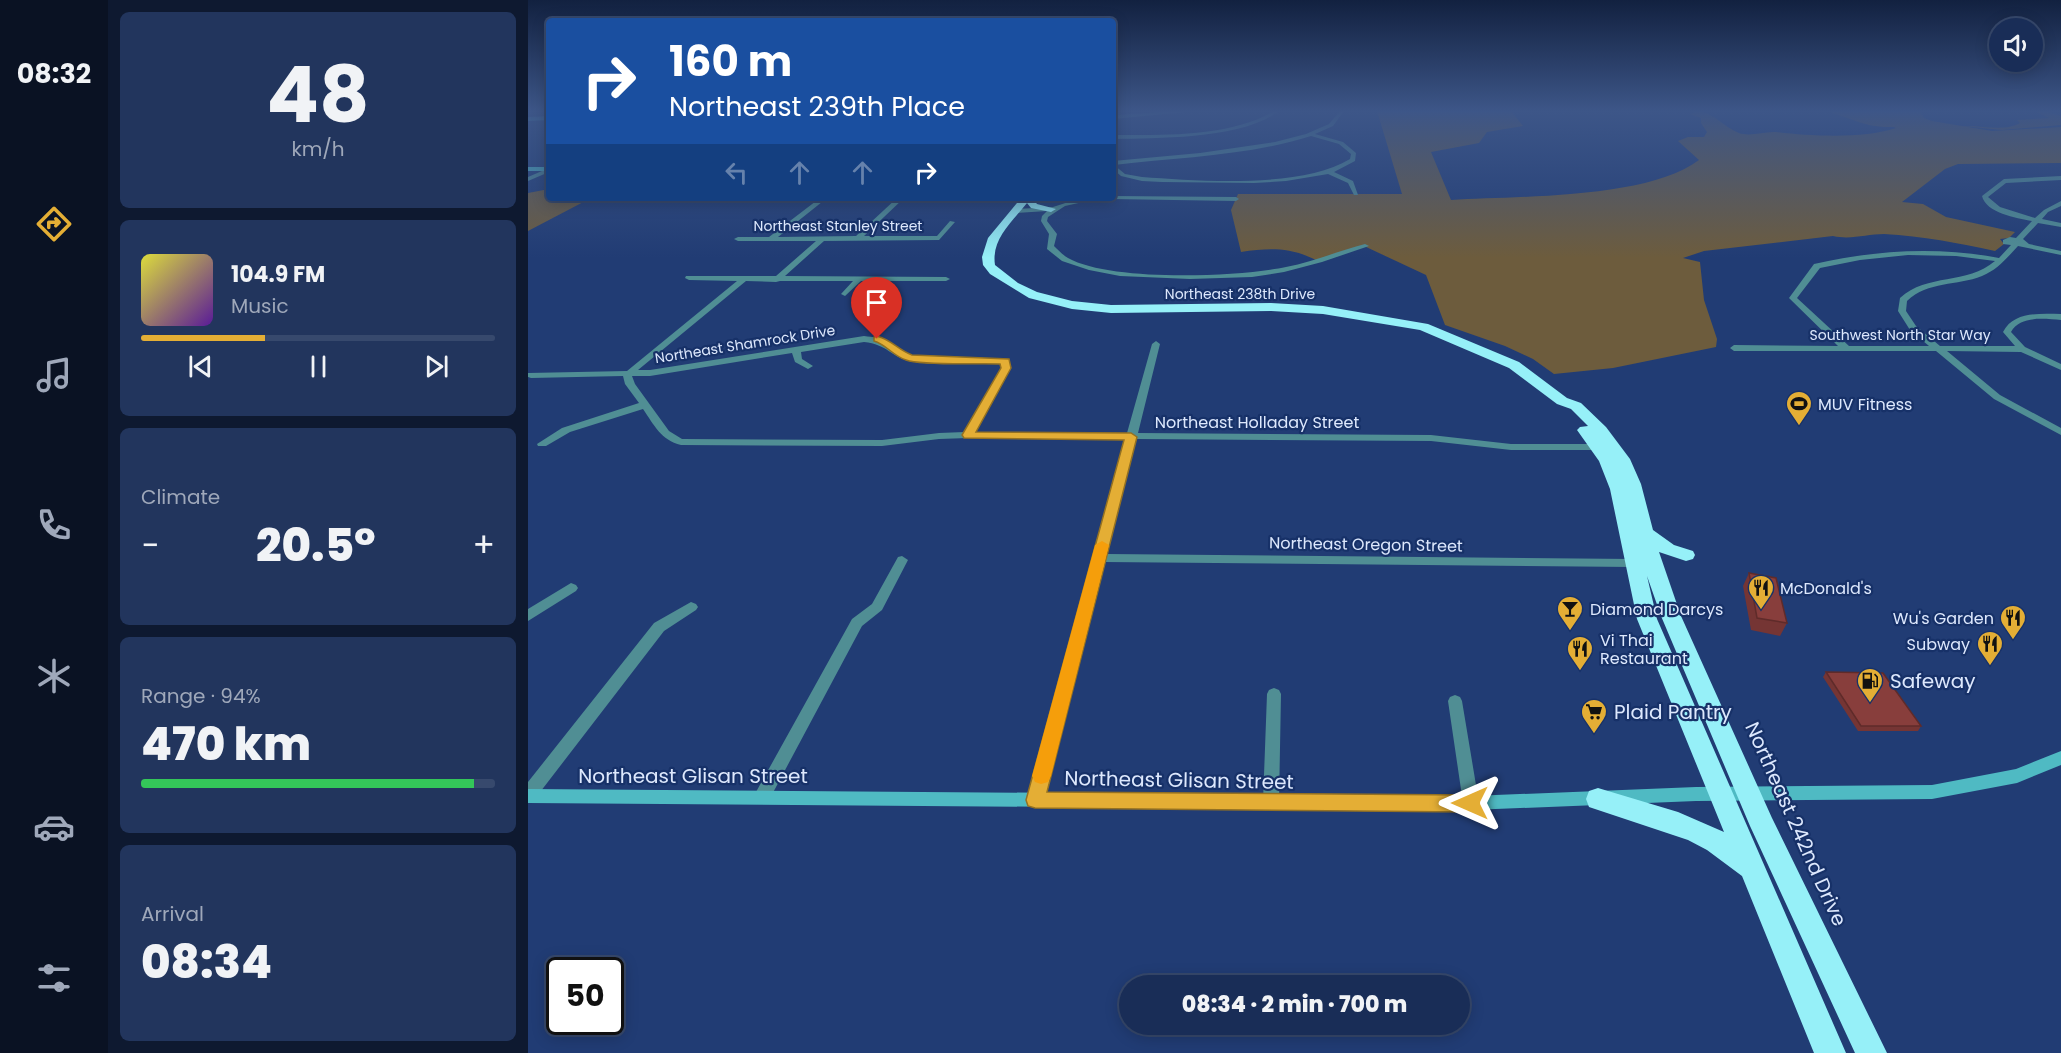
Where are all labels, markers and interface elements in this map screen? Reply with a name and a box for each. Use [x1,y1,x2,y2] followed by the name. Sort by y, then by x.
[1989,18,2043,72] map controls
[1989,18,2043,72] button: sound
[669,32,792,91] text: 160 m
[266,40,370,149] text: 48
[570,42,648,120] icon: right
[17,55,91,92] text: 08:32
[669,88,965,125] text: Northeast 239th Place
[291,135,345,163] text: km/h
[720,156,753,189] icon: left
[783,156,816,189] icon: ahead
[846,156,879,189] icon: ahead
[909,156,942,189] icon: right
[33,203,75,245] icon: directions
[754,216,922,236] street label: Northeast Stanley Street
[231,259,325,290] text: 104.9 FM
[851,277,902,339] pin
[1165,284,1316,304] street label: Northeast 238th Drive
[860,286,893,319] icon: arrive
[231,292,289,320] text: Music
[653,320,837,368] street label: Northeast Shamrock Drive
[1809,325,1991,345] street label: Southwest North Star Way
[184,350,217,383] icon: previous
[302,350,335,383] icon: pause
[420,350,453,383] icon: next
[33,354,75,396] icon: music
[1784,389,1814,427] sports icon: MUV Fitness
[1818,393,1912,416] place label: MUV Fitness
[1155,411,1359,434] street label: Northeast Holladay Street
[141,483,220,511] text: Climate
[33,504,75,546] icon: phone
[256,514,376,577] text: 20.5°
[141,522,159,569] text: −
[472,522,495,569] text: +
[1269,531,1463,558] street label: Northeast Oregon Street
[1746,573,1776,611] restaurant icon: McDonald's
[1780,577,1872,600] place label: McDonald's
[1555,594,1585,632] bar icon: Diamond Darcys
[1590,598,1723,621] place label: Diamond Darcys
[1998,603,2028,641] restaurant icon: Wu's Garden
[1893,607,1994,630] place label: Wu's Garden
[1600,629,1688,670] place label: Vi Thai Restaurant
[1975,629,2005,667] restaurant icon: Subway
[1907,633,1970,656] place label: Subway
[1565,634,1595,672] restaurant icon: Vi Thai Restaurant
[33,655,75,697] icon: climate
[1855,666,1885,704] fuel station icon: Safeway
[1890,667,1975,695] place label: Safeway
[141,682,261,710] text: Range · 94%
[1579,697,1609,735] supermarket icon: Plaid Pantry
[1614,698,1732,726] place label: Plaid Pantry
[141,713,311,776] text: 470 km
[1738,717,1854,931] street label: Northeast 242nd Drive
[578,762,808,790] street label: Northeast Glisan Street
[1064,764,1294,796] street label: Northeast Glisan Street
[1438,771,1502,835] position arrow
[33,806,75,848] icon: car
[141,900,204,928] text: Arrival
[141,931,272,994] text: 08:34
[33,957,75,999] icon: filters
[546,957,624,1035] speed limit sign: 50
[1182,989,1407,1020] text: 08:34 · 2 min · 700 m

